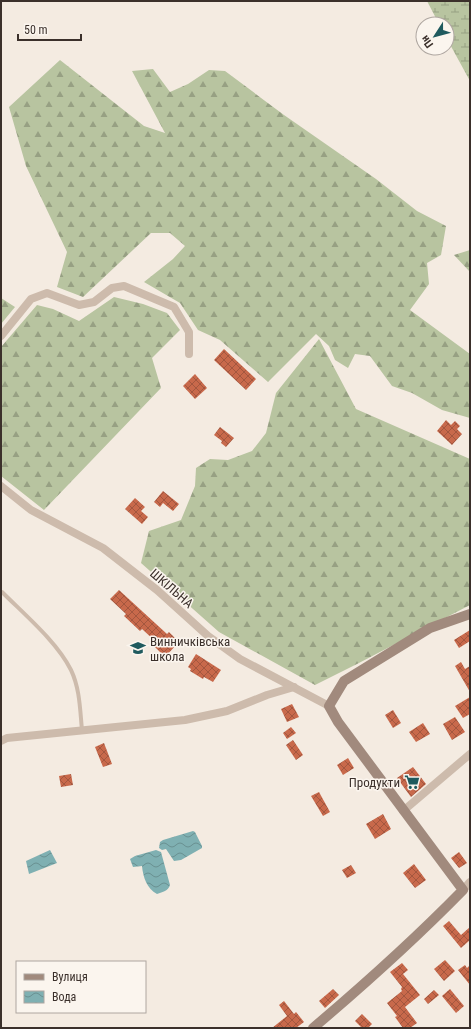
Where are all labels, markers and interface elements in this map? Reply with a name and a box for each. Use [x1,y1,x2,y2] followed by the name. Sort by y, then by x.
[18,16,81,42] scale bar
[415,16,455,56] north arrow
[24,23,48,37] text: 50 m
[418,33,436,50] text: Пн
[147,566,197,611] street label: ШКІЛЬНА
[150,634,230,664] place label: Винничківська школа
[129,639,147,657] school or university icon: Винничківська школа
[403,773,421,791] supermarket icon: Продукти
[349,775,400,790] place label: Продукти
[16,961,146,1013] legend
[52,970,88,984] text: Вулиця
[52,990,77,1004] text: Вода

